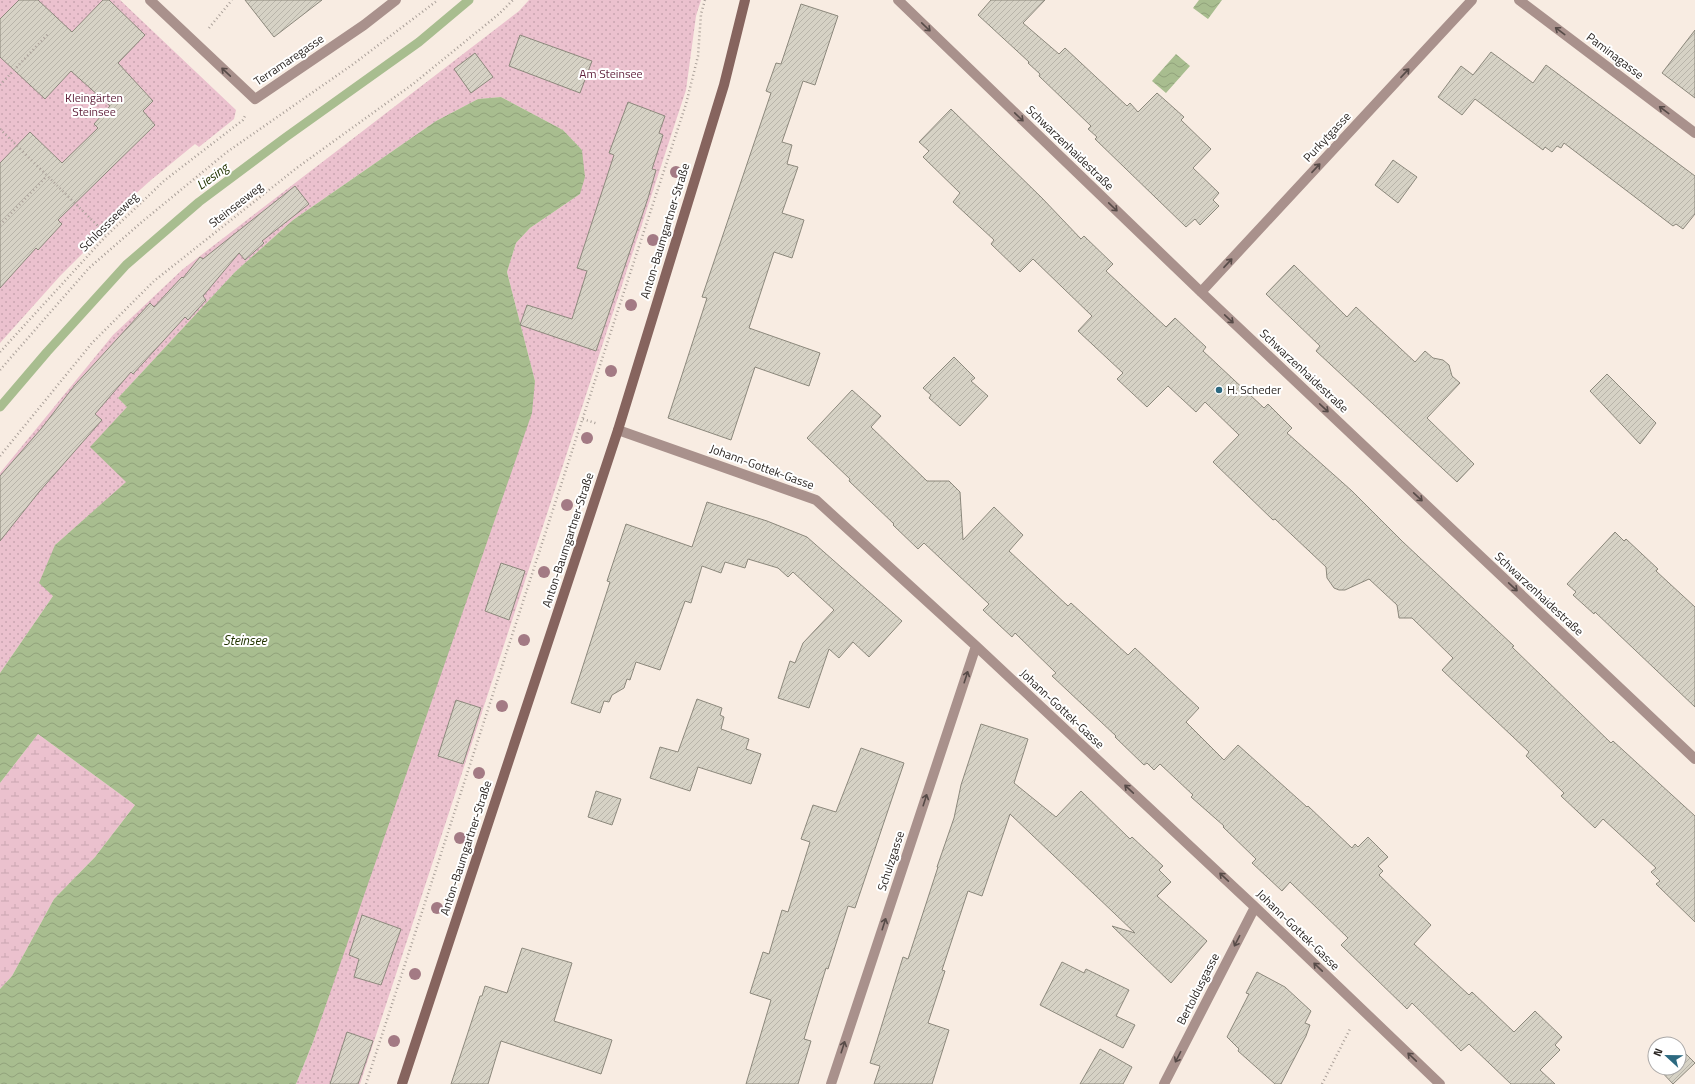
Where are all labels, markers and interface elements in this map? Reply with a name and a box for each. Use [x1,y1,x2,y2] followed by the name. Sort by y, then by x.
[921,22,931,32] one-way arrow
[1555,27,1566,36] one-way arrow
[1583,28,1648,84] street label: Paminagasse
[250,29,328,90] street label: Terramaregasse
[579,64,643,83] park label: Am Steinsee
[221,67,231,77] one-way arrow
[1400,68,1409,78] one-way arrow
[65,88,123,121] park label: Kleingärten Steinsee
[1022,101,1119,195] street label: Schwarzenhaidestraße
[1658,105,1669,114] one-way arrow
[1298,107,1355,166] street label: Purkytgasse
[1014,112,1024,122] one-way arrow
[192,156,234,194] water label: Liesing
[635,161,694,301] street label: Anton-Baumgartner-Straße
[1311,163,1321,173] one-way arrow
[204,177,267,232] street label: Steinseeweg
[75,188,143,256] street label: Schlossseeweg
[1108,202,1118,212] one-way arrow
[1223,258,1232,269] one-way arrow
[1224,314,1235,323] one-way arrow
[1256,324,1353,417] street label: Schwarzenhaidestraße
[1227,380,1281,399] place label: H. Scheder
[1214,385,1224,395] marker: H. Scheder
[1319,403,1329,413] one-way arrow
[707,439,817,494] street label: Johann-Gottek-Gasse
[537,470,598,610] street label: Anton-Baumgartner-Straße
[1413,493,1423,502] one-way arrow
[1491,547,1588,640] street label: Schwarzenhaidestraße
[1508,582,1518,592] one-way arrow
[223,630,268,650] water label: Steinsee
[1016,664,1109,753] street label: Johann-Gottek-Gasse
[963,671,970,684] one-way arrow
[435,778,496,918] street label: Anton-Baumgartner-Straße
[1123,784,1134,793] one-way arrow
[922,794,929,807] one-way arrow
[872,828,909,893] street label: Schulzgasse
[1218,873,1229,882] one-way arrow
[1252,885,1344,975] street label: Johann-Gottek-Gasse
[881,917,888,930] one-way arrow
[1233,935,1240,947] one-way arrow
[1171,949,1224,1028] street label: Bertoldusgasse
[1313,962,1323,972] one-way arrow
[1647,1036,1687,1076] north arrow
[840,1041,847,1054] one-way arrow
[1649,1046,1667,1059] text: N
[1174,1051,1181,1063] one-way arrow
[1407,1053,1417,1062] one-way arrow

